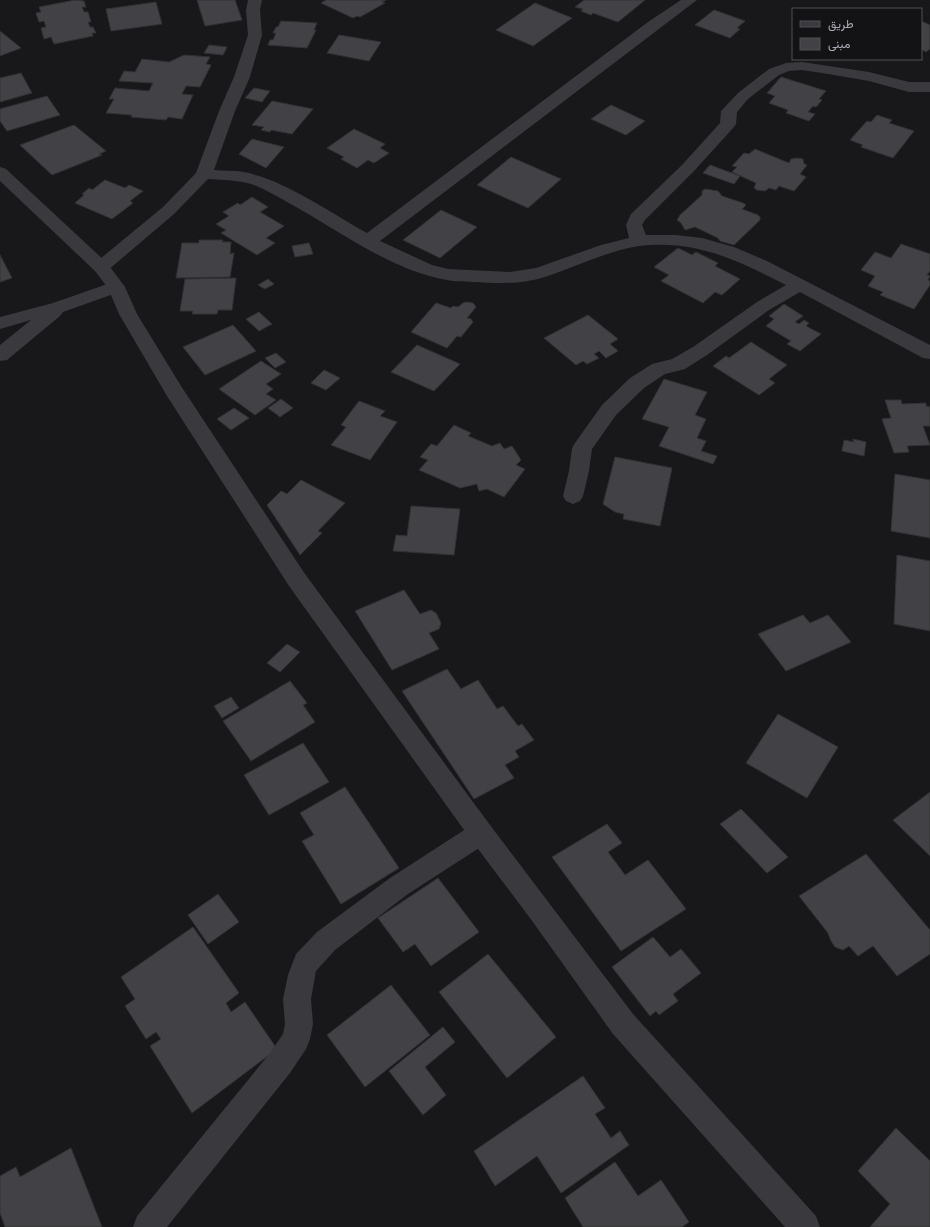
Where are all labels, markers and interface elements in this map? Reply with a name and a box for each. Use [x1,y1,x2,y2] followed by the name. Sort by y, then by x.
[792,8,922,60] legend
[828,16,854,32] text: طريق
[828,36,850,52] text: مبنى

